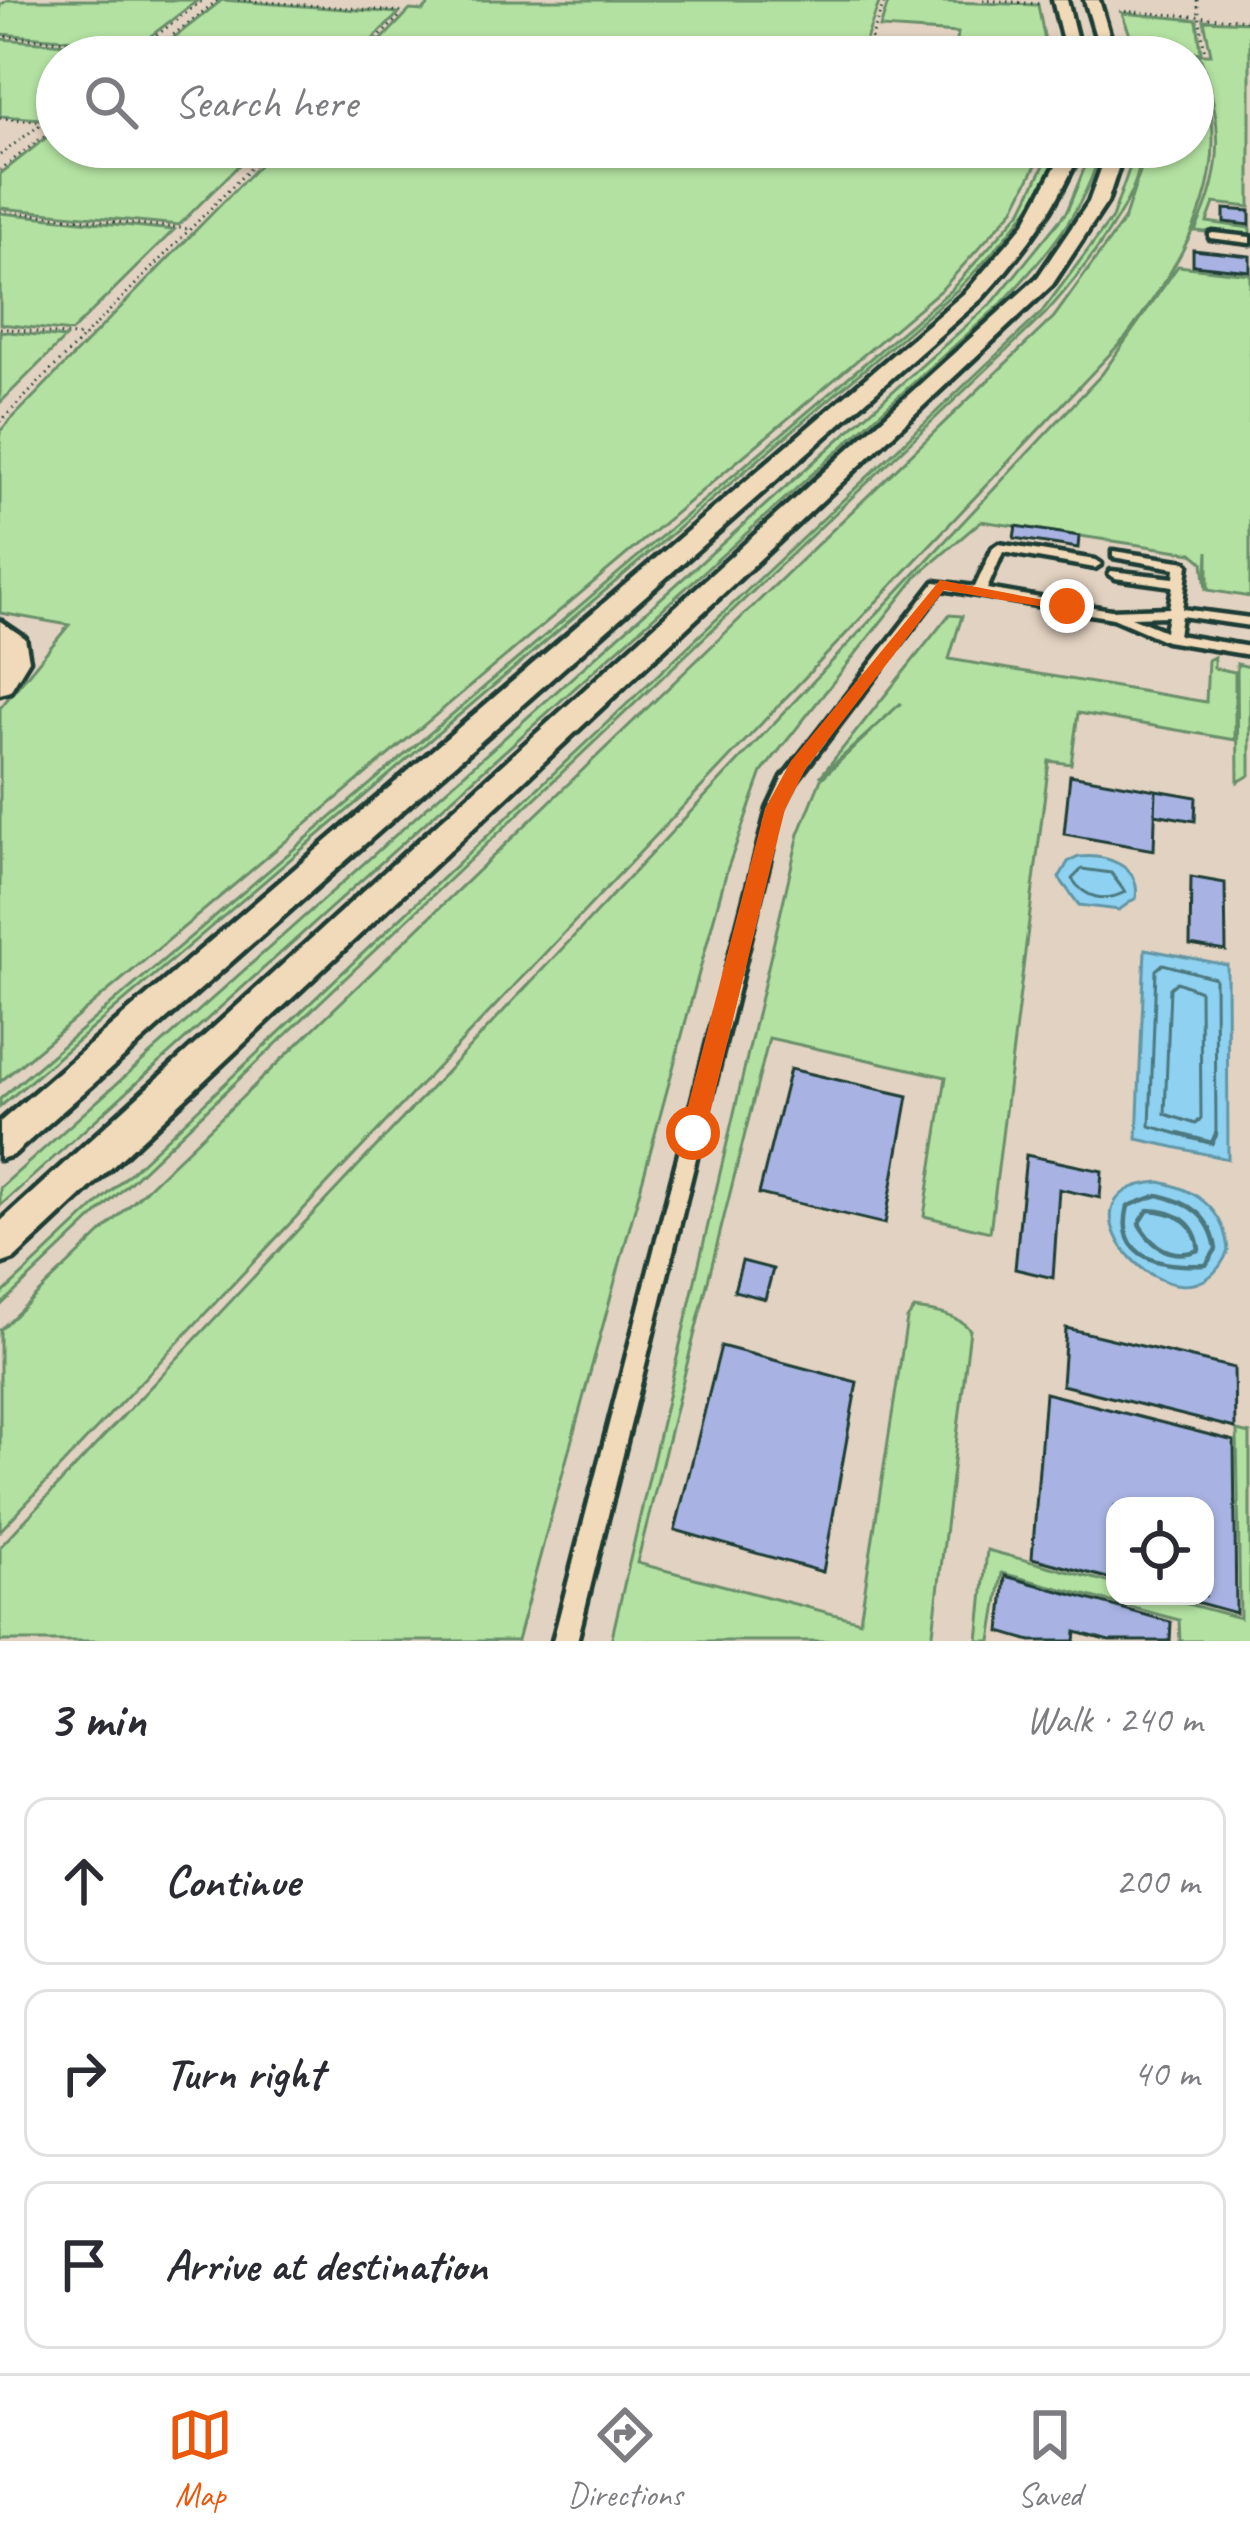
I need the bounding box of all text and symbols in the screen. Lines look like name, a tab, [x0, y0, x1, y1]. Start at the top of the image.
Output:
search box	[36, 36, 1214, 168]
icon: search	[78, 69, 144, 135]
text: Search here	[174, 74, 357, 131]
route end	[1040, 579, 1094, 633]
route start	[666, 1106, 720, 1160]
map controls	[1106, 1497, 1214, 1605]
button: locate	[1106, 1497, 1214, 1605]
text: 3 min	[48, 1687, 146, 1751]
text: Walk · 240 m	[1026, 1695, 1202, 1744]
icon: ahead	[51, 1848, 117, 1914]
text: Continue	[165, 1853, 299, 1910]
text: 200 m	[1115, 1857, 1199, 1906]
icon: right	[51, 2040, 117, 2106]
text: Turn right	[165, 2045, 323, 2102]
text: 40 m	[1133, 2049, 1199, 2098]
icon: arrive	[51, 2232, 117, 2298]
text: Arrive at destination	[165, 2237, 487, 2294]
tab: Map	[167, 2402, 233, 2516]
tab: Directions	[568, 2402, 682, 2516]
tab: Saved	[1017, 2402, 1083, 2516]

